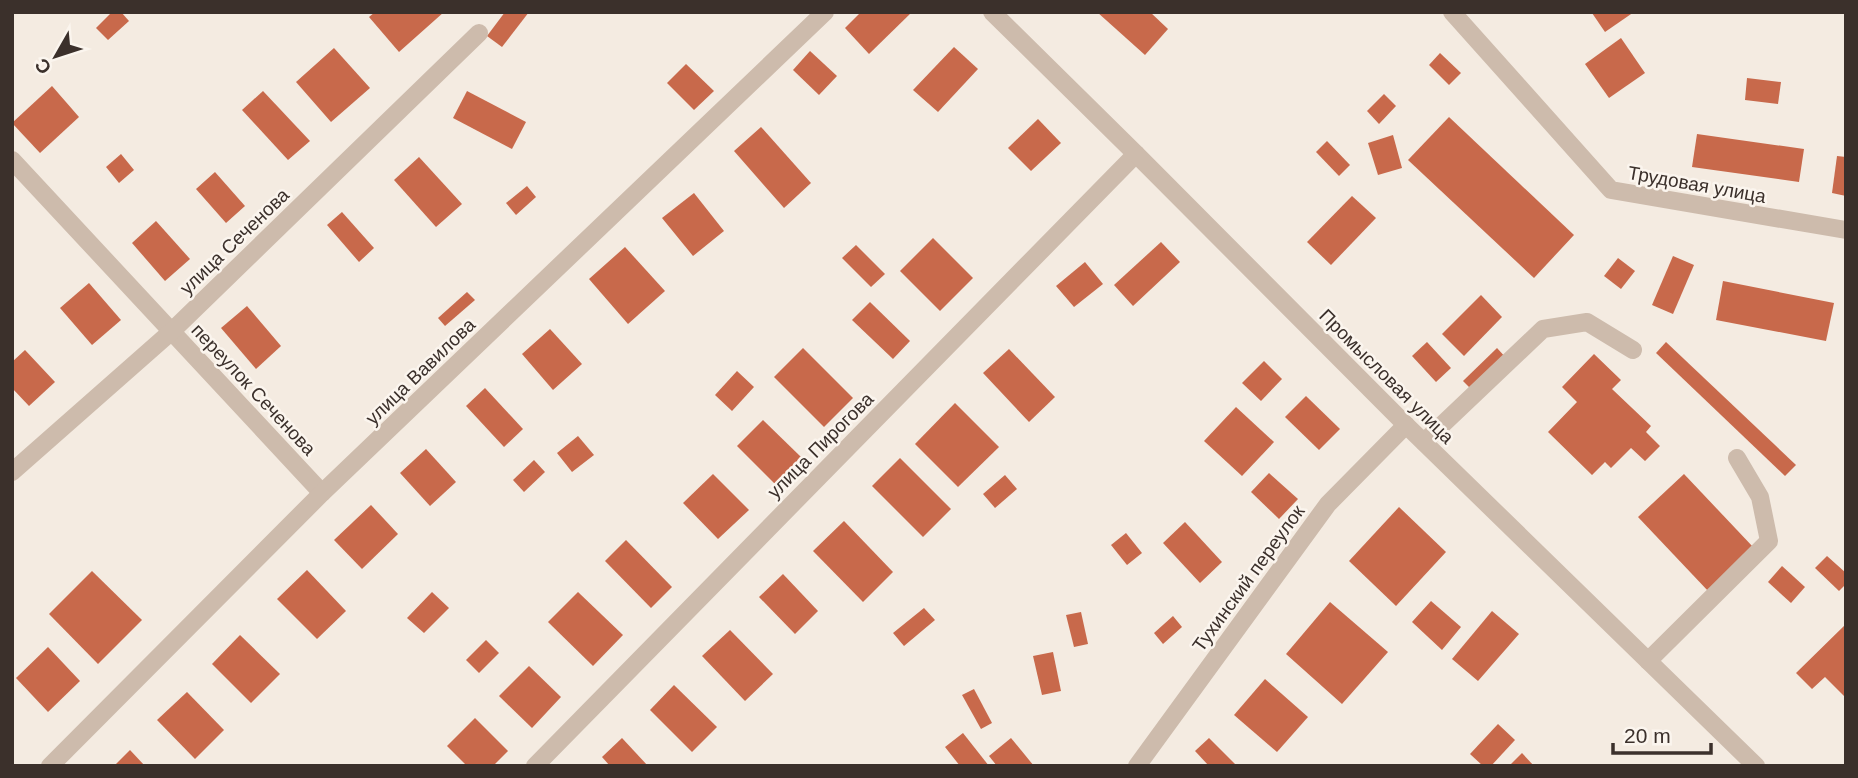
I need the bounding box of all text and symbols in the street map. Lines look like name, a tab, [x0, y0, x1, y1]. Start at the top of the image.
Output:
north arrow	[21, 21, 91, 91]
text: С	[31, 54, 56, 78]
street label: Трудовая улица	[1626, 162, 1768, 207]
street label: улица Сеченова	[176, 184, 293, 299]
street label: Промысловая улица	[1315, 305, 1458, 448]
street label: улица Вавилова	[361, 314, 480, 429]
street label: переулок Сеченова	[187, 319, 320, 460]
street label: улица Пирогова	[763, 388, 878, 502]
street label: Тухинский переулок	[1188, 500, 1309, 656]
scale bar	[1613, 712, 1711, 756]
text: 20 m	[1624, 724, 1671, 747]

